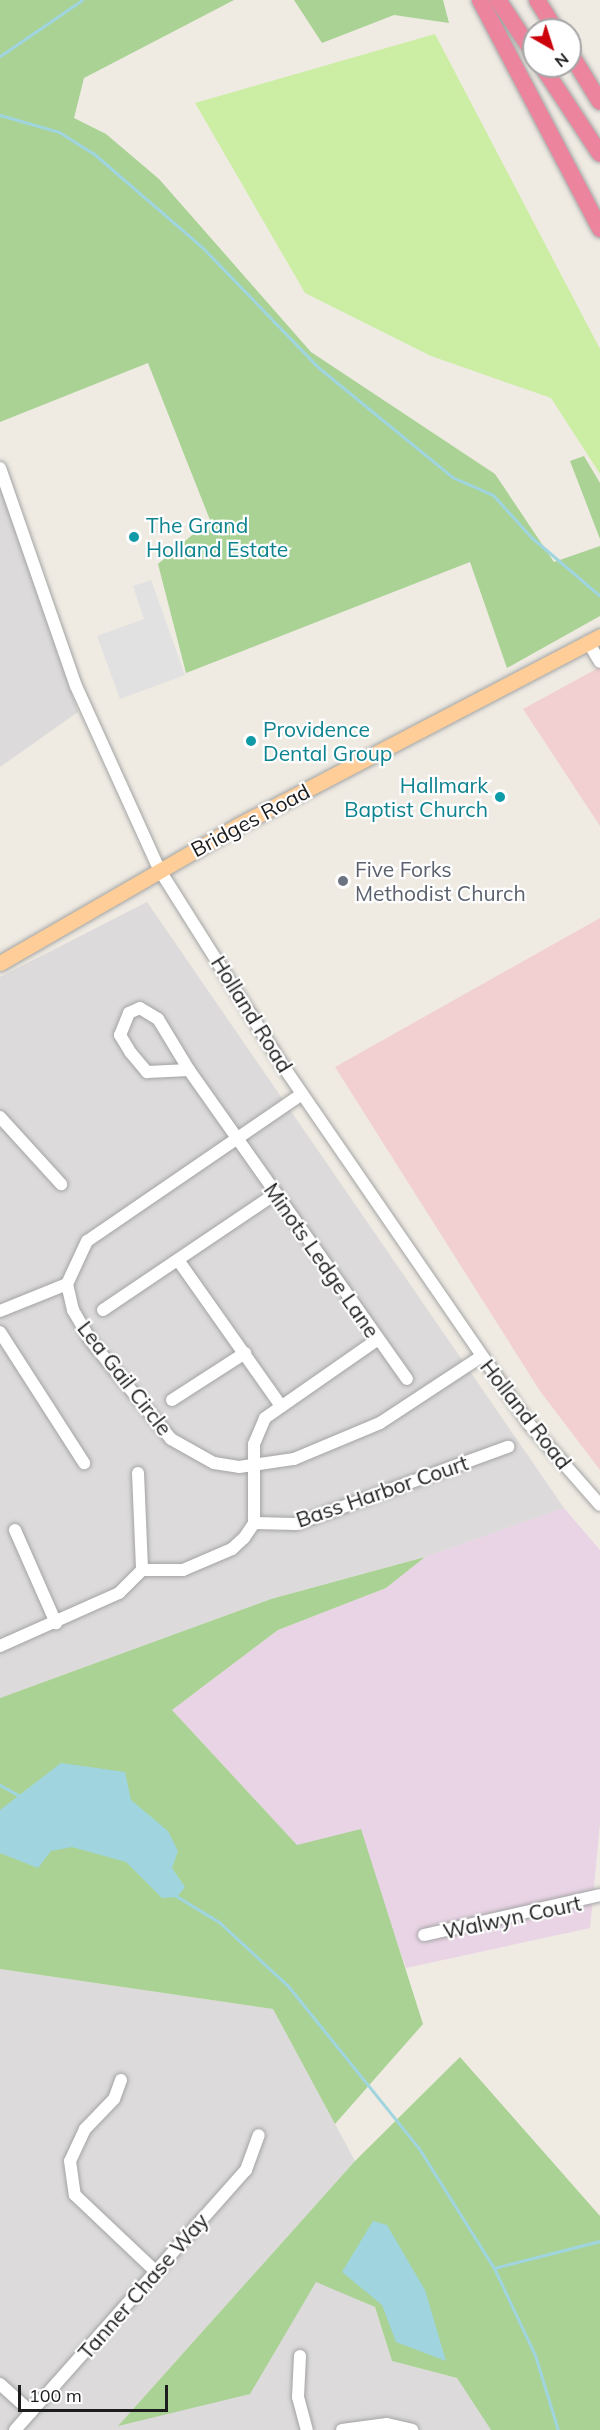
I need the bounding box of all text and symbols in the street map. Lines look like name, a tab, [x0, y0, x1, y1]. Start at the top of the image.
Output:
north arrow	[522, 18, 582, 78]
text: N	[551, 49, 573, 72]
place label: The Grand Holland Estate	[146, 512, 288, 562]
marker: The Grand Holland Estate	[127, 530, 141, 544]
place label: Providence Dental Group	[263, 716, 392, 766]
marker: Providence Dental Group	[244, 734, 258, 748]
place label: Hallmark Baptist Church	[344, 772, 488, 822]
street label: Bridges Road	[186, 778, 314, 862]
marker: Hallmark Baptist Church	[493, 790, 507, 804]
place label: Five Forks Methodist Church	[355, 856, 526, 906]
marker: Five Forks Methodist Church	[336, 874, 350, 888]
street label: Holland Road	[206, 951, 298, 1077]
street label: Minots Ledge Lane	[259, 1178, 385, 1342]
street label: Lea Gail Circle	[73, 1316, 177, 1440]
street label: Holland Road	[475, 1354, 577, 1474]
street label: Bass Harbor Court	[293, 1450, 471, 1532]
street label: Walwyn Court	[441, 1890, 583, 1944]
street label: Tanner Chase Way	[73, 2208, 213, 2364]
scale bar	[21, 2373, 171, 2411]
text: 100 m	[29, 2384, 82, 2407]

